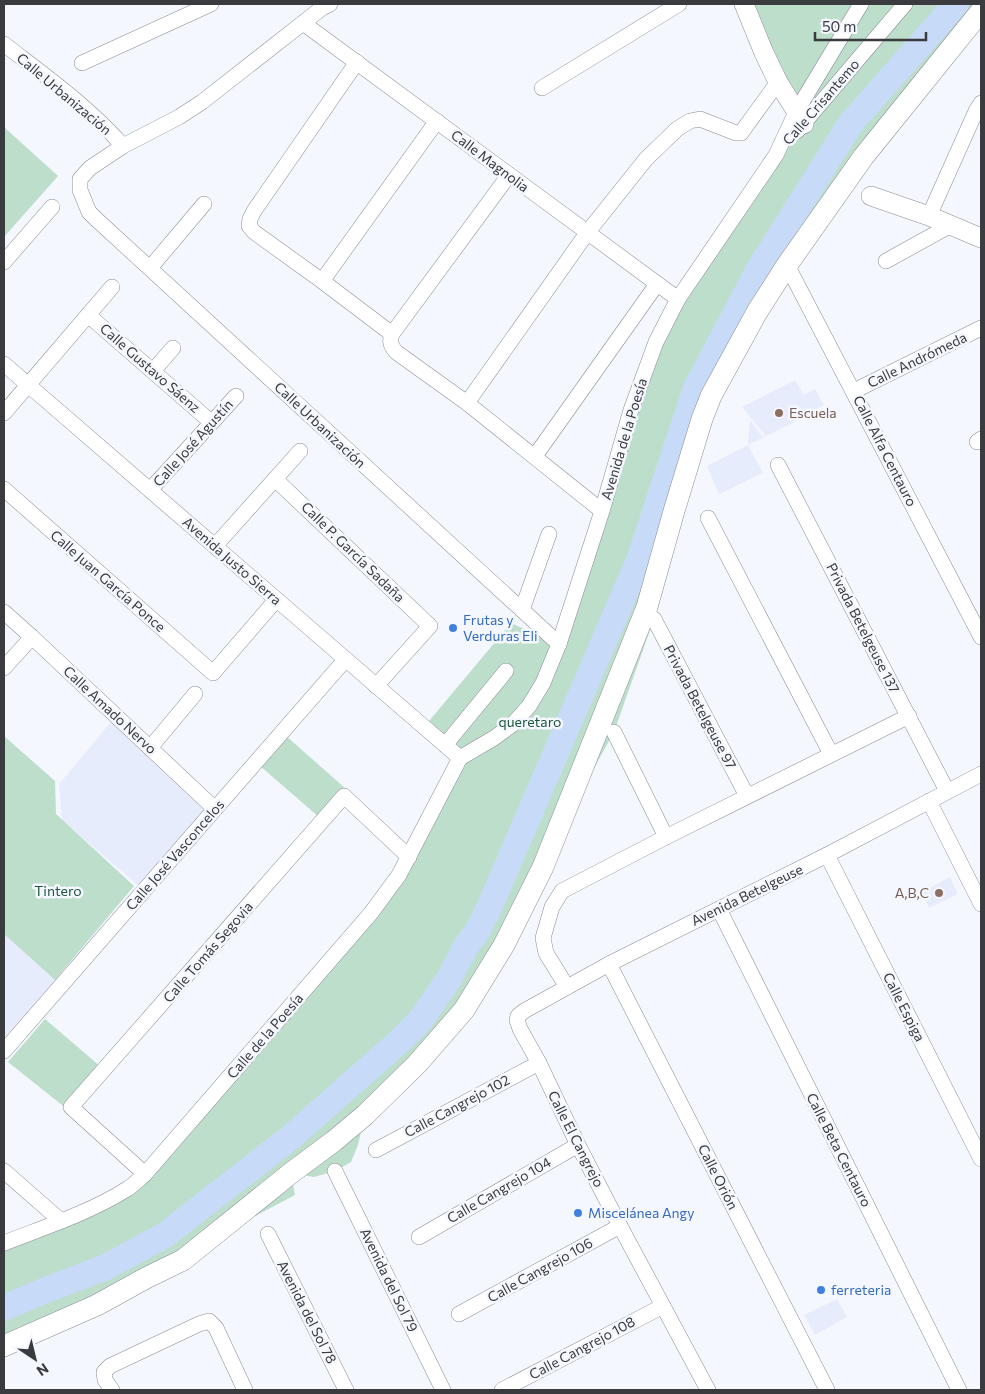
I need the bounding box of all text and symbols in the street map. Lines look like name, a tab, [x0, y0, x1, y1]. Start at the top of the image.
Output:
scale bar	[815, 10, 926, 42]
text: 50 m	[822, 17, 856, 35]
street label: Calle Urbanización	[14, 49, 115, 138]
street label: Calle Crisantemo	[779, 55, 863, 148]
street label: Calle Magnolia	[448, 126, 533, 195]
street label: Calle Gustavo Sáenz	[97, 319, 204, 416]
street label: Calle Andrómeda	[864, 328, 969, 391]
street label: Avenida de la Poesía	[597, 376, 650, 502]
street label: Calle Urbanización	[271, 378, 369, 471]
street label: Calle Alfa Centauro	[850, 392, 921, 509]
street label: Calle José Agustín	[149, 396, 236, 490]
place label: Escuela	[789, 404, 837, 421]
marker: Escuela	[773, 407, 785, 419]
street label: Calle P. García Sadaña	[298, 498, 409, 605]
street label: Avenida Justo Sierra	[179, 513, 285, 608]
street label: Calle Juan García Ponce	[47, 526, 169, 635]
street label: Privada Betelgeuse 137	[823, 560, 904, 696]
place label: Frutas y Verduras Eli	[463, 611, 538, 644]
marker: Frutas y Verduras Eli	[447, 622, 459, 634]
street label: Privada Betelgeuse 97	[660, 642, 740, 772]
street label: Calle Amado Nervo	[60, 662, 160, 757]
park label: queretaro	[499, 713, 561, 730]
street label: Calle José Vasconcelos	[122, 796, 227, 914]
street label: Avenida Betelgeuse	[688, 860, 806, 929]
park label: Tintero	[34, 882, 82, 899]
place label: A,B,C	[895, 884, 929, 901]
marker: A,B,C	[933, 887, 945, 899]
street label: Calle Tomás Segovia	[159, 898, 256, 1006]
street label: Calle Espiga	[880, 969, 929, 1044]
street label: Calle de la Poesía	[223, 990, 306, 1082]
street label: Calle Cangrejo 102	[401, 1071, 513, 1140]
street label: Calle El Cangrejo	[545, 1088, 608, 1190]
street label: Calle Beta Centauro	[803, 1090, 876, 1210]
street label: Calle Orión	[695, 1141, 742, 1212]
street label: Calle Cangrejo 104	[444, 1153, 554, 1226]
place label: Miscelánea Angy	[588, 1204, 694, 1221]
marker: Miscelánea Angy	[572, 1207, 584, 1219]
street label: Avenida del Sol 79	[357, 1225, 422, 1335]
street label: Calle Cangrejo 106	[484, 1234, 595, 1306]
street label: Avenida del Sol 78	[274, 1257, 341, 1366]
place label: ferreteria	[831, 1281, 891, 1298]
marker: ferreteria	[815, 1284, 827, 1296]
street label: Calle Cangrejo 108	[526, 1312, 638, 1383]
north arrow	[10, 1334, 60, 1384]
text: N	[34, 1360, 52, 1380]

